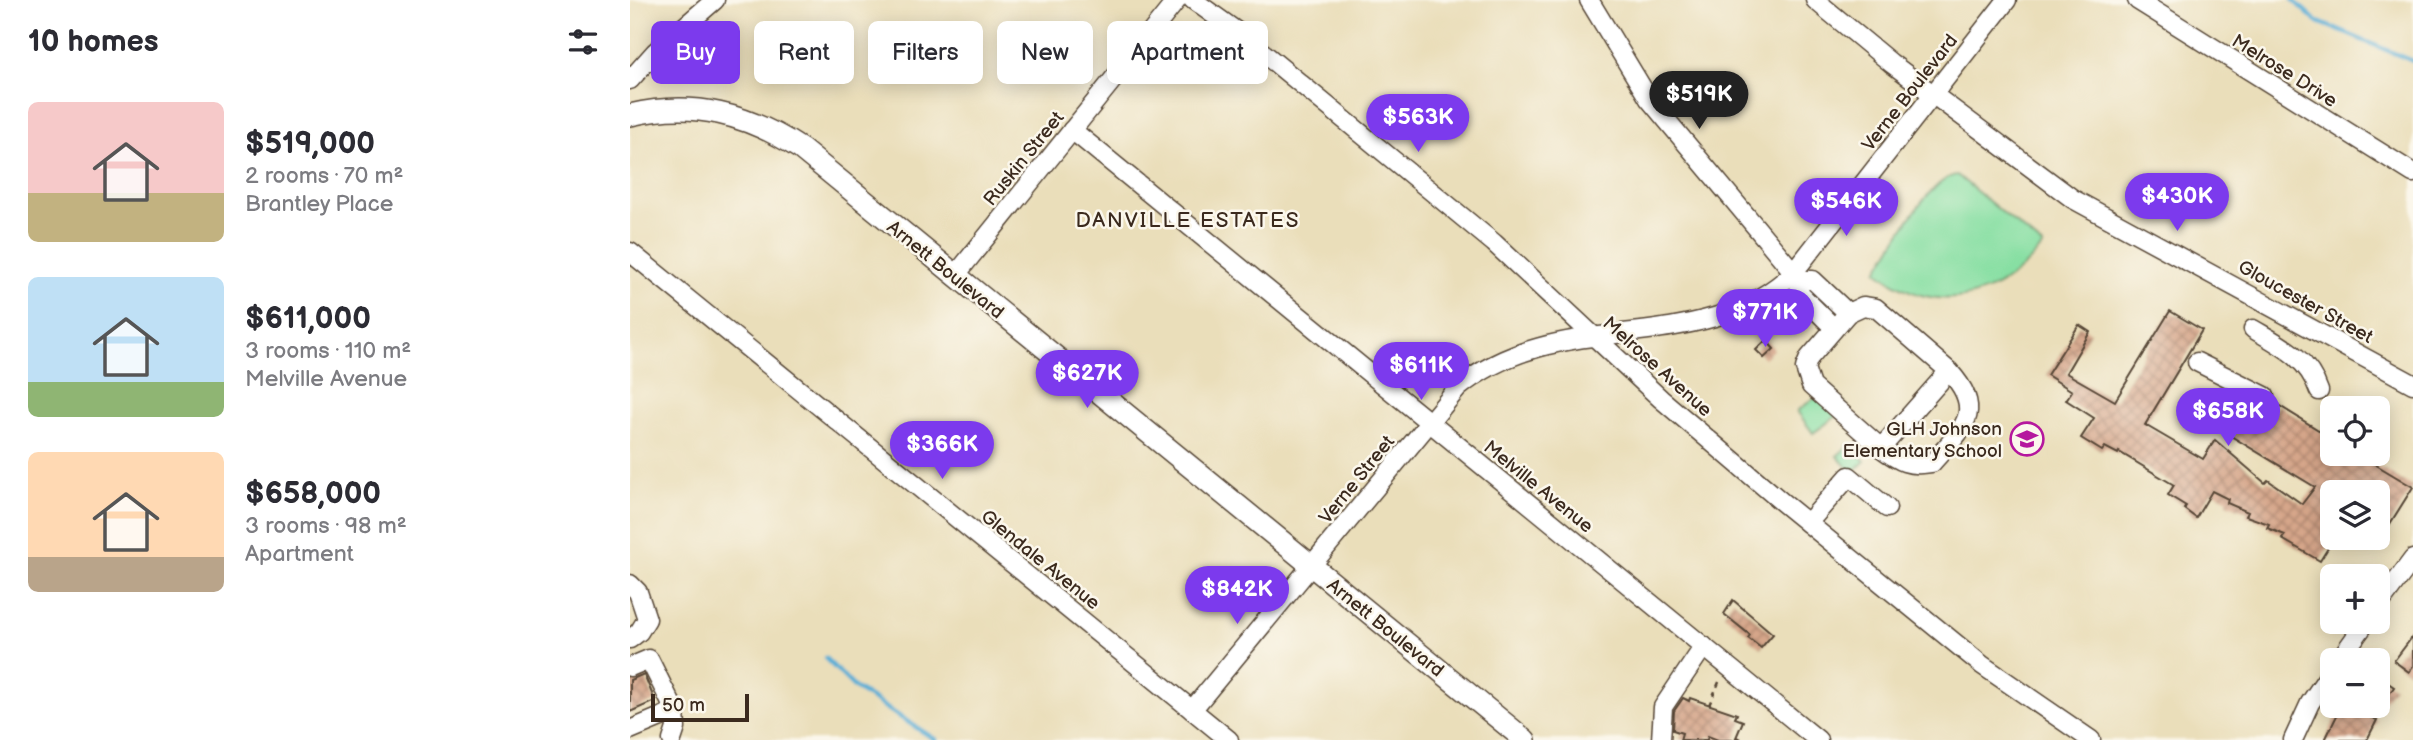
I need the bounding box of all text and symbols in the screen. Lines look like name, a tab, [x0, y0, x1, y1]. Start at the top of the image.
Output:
chip: Buy	[651, 21, 740, 84]
chip: Rent	[754, 21, 854, 84]
chip: Filters	[868, 21, 983, 84]
chip: New	[997, 21, 1093, 84]
chip: Apartment	[1107, 21, 1268, 84]
icon: filters	[564, 23, 602, 61]
text: 10 homes	[28, 24, 159, 60]
street label: Verne Boulevard	[1857, 30, 1963, 156]
street label: Melrose Drive	[2227, 30, 2341, 113]
pin: $519K	[1650, 72, 1748, 131]
text: $519K	[1665, 80, 1733, 108]
pin: $563K	[1369, 94, 1467, 154]
text: $563K	[1382, 103, 1454, 131]
street label: Ruskin Street	[979, 107, 1069, 211]
text: $519,000	[245, 126, 375, 162]
icon: home	[84, 130, 168, 214]
text: 2 rooms · 70 m²	[245, 162, 404, 190]
pin: $430K	[2128, 174, 2226, 233]
pin: $546K	[1797, 178, 1895, 238]
text: $430K	[2141, 182, 2213, 210]
text: $546K	[1810, 187, 1882, 215]
text: Brantley Place	[245, 190, 393, 218]
district label: DANVILLE ESTATES	[1076, 208, 1300, 233]
street label: Arnett Boulevard	[882, 216, 1008, 324]
street label: Gloucester Street	[2234, 256, 2377, 349]
pin: $771K	[1716, 290, 1814, 349]
text: $771K	[1732, 298, 1798, 326]
text: $611,000	[245, 301, 371, 337]
icon: home	[84, 305, 168, 389]
street label: Melrose Avenue	[1598, 312, 1716, 422]
text: 3 rooms · 110 m²	[245, 337, 411, 365]
pin: $611K	[1372, 342, 1470, 402]
pin: $627K	[1038, 350, 1136, 410]
text: $611K	[1389, 351, 1453, 379]
text: $627K	[1052, 359, 1122, 387]
text: Melville Avenue	[245, 365, 407, 393]
pin: $658K	[2179, 388, 2277, 448]
map controls	[2320, 396, 2390, 718]
button: locate	[2320, 396, 2390, 466]
text: $658K	[2192, 397, 2264, 425]
place label: GLH Johnson Elementary School	[1843, 418, 2002, 463]
school or university icon: GLH Johnson Elementary School	[2008, 420, 2046, 458]
pin: $366K	[893, 421, 991, 481]
text: $366K	[906, 430, 978, 458]
street label: Verne Street	[1314, 431, 1400, 529]
street label: Melville Avenue	[1479, 436, 1597, 538]
text: $658,000	[245, 476, 381, 512]
icon: home	[84, 480, 168, 564]
button: layers	[2320, 480, 2390, 550]
street label: Glendale Avenue	[976, 505, 1104, 615]
text: 3 rooms · 98 m²	[245, 512, 407, 540]
text: Apartment	[245, 540, 354, 568]
button: +	[2320, 564, 2390, 634]
pin: $842K	[1188, 566, 1286, 626]
street label: Arnett Boulevard	[1322, 574, 1448, 682]
text: $842K	[1201, 575, 1273, 603]
button: −	[2320, 648, 2390, 718]
scale bar	[651, 691, 749, 723]
text: 50 m	[662, 694, 705, 717]

